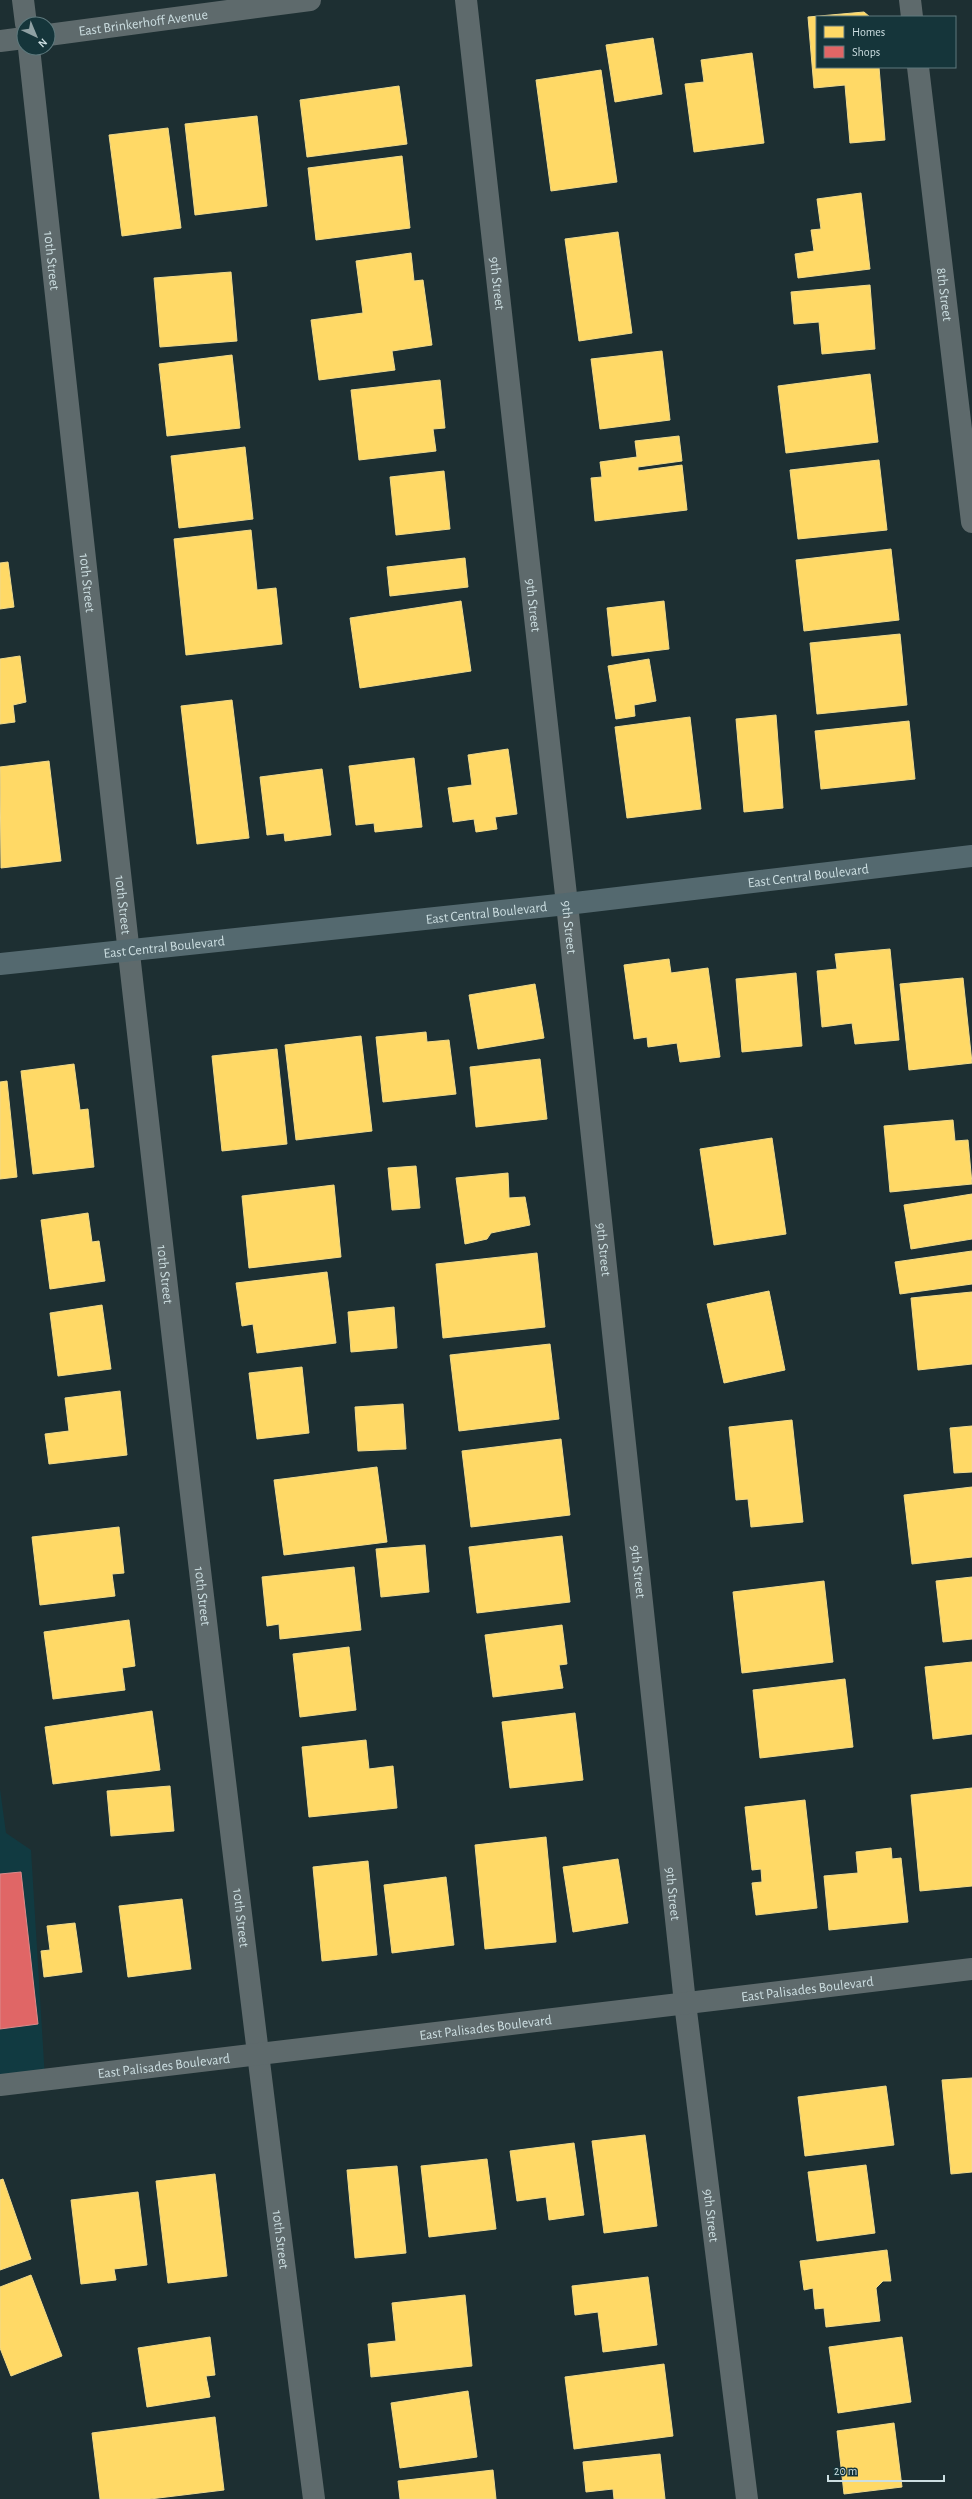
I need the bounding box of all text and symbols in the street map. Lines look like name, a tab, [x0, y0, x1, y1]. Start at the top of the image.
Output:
street label: East Brinkerhoff Avenue	[78, 8, 209, 39]
north arrow	[16, 16, 56, 56]
legend	[816, 16, 956, 68]
text: Homes	[852, 26, 885, 38]
text: N	[36, 36, 49, 49]
text: Shops	[852, 46, 880, 58]
street label: 10th Street	[41, 231, 61, 292]
street label: 9th Street	[487, 256, 507, 311]
street label: 8th Street	[934, 267, 954, 323]
street label: 10th Street	[76, 553, 97, 614]
street label: 9th Street	[523, 578, 543, 633]
street label: East Central Boulevard	[747, 862, 870, 891]
street label: 10th Street	[112, 875, 133, 936]
street label: East Central Boulevard	[425, 900, 548, 927]
street label: 9th Street	[559, 900, 578, 955]
street label: East Central Boulevard	[103, 934, 226, 961]
street label: 9th Street	[593, 1222, 613, 1277]
street label: 10th Street	[154, 1244, 175, 1305]
street label: 9th Street	[628, 1544, 648, 1600]
street label: 10th Street	[192, 1566, 212, 1627]
street label: 9th Street	[662, 1866, 682, 1922]
street label: 10th Street	[230, 1888, 251, 1949]
street label: East Palisades Boulevard	[740, 1975, 874, 2004]
street label: East Palisades Boulevard	[419, 2013, 553, 2043]
street label: East Palisades Boulevard	[97, 2052, 231, 2081]
street label: 9th Street	[700, 2188, 721, 2244]
street label: 10th Street	[269, 2209, 291, 2270]
scale bar	[828, 2457, 944, 2483]
text: 20 m	[834, 2465, 857, 2477]

